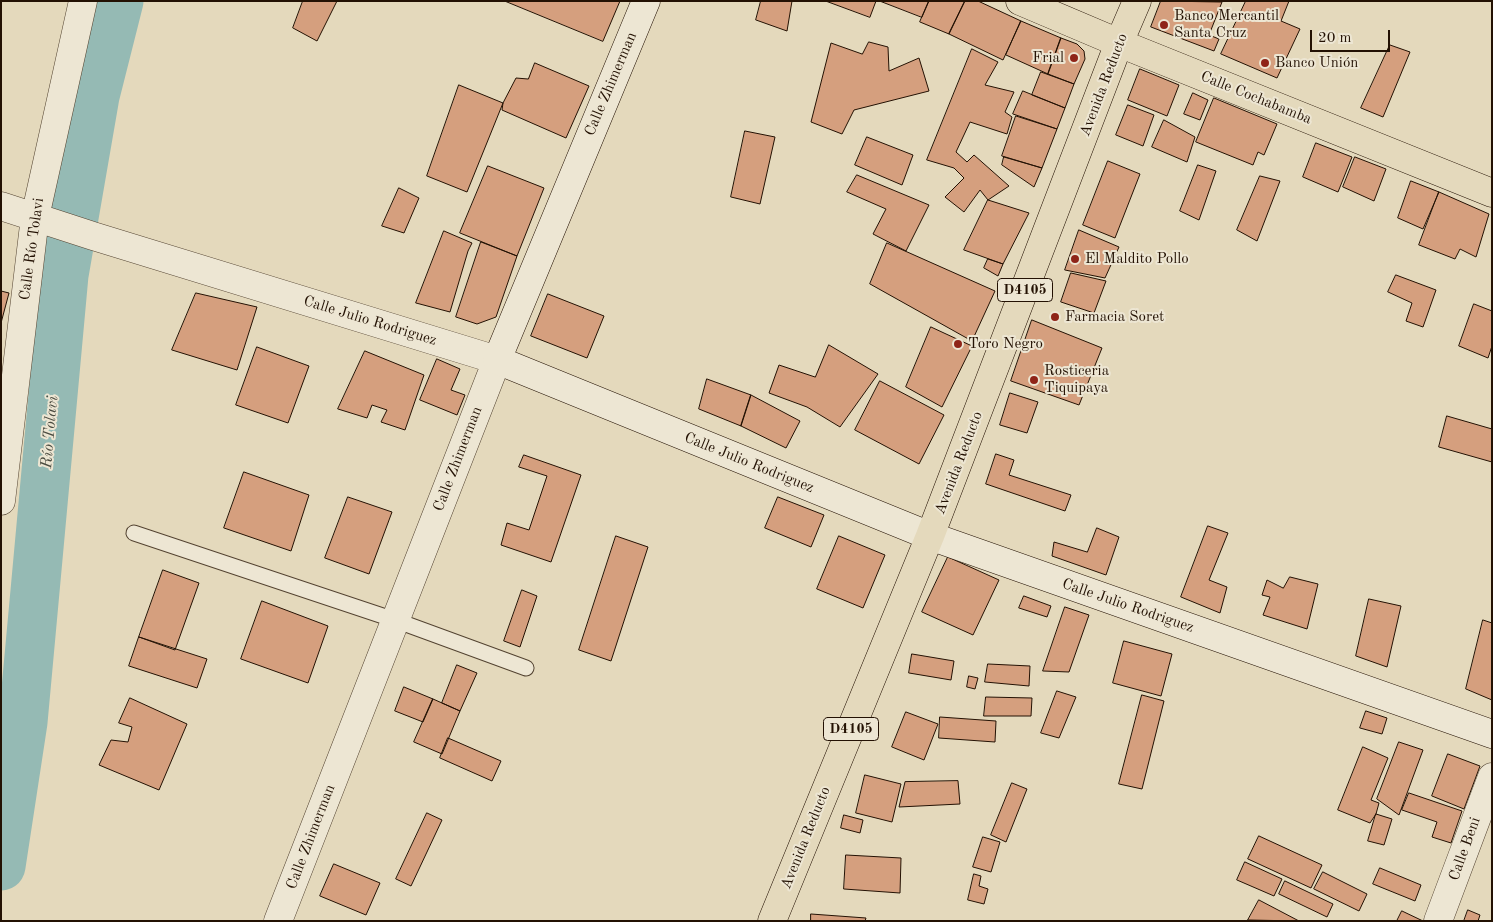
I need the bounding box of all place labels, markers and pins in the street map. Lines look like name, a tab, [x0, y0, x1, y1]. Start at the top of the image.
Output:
place label: Banco Mercantil Santa Cruz	[1174, 7, 1279, 42]
marker: Banco Mercantil Santa Cruz	[1158, 19, 1170, 31]
place label: Frial	[1032, 49, 1064, 67]
marker: Frial	[1068, 52, 1080, 64]
place label: Banco Unión	[1275, 54, 1358, 72]
marker: Banco Unión	[1259, 57, 1271, 69]
place label: El Maldito Pollo	[1085, 250, 1189, 268]
marker: El Maldito Pollo	[1069, 253, 1081, 265]
place label: Farmacia Soret	[1065, 308, 1164, 326]
marker: Farmacia Soret	[1049, 311, 1061, 323]
place label: Toro Negro	[968, 335, 1043, 353]
marker: Toro Negro	[952, 338, 964, 350]
place label: Rosticeria Tiquipaya	[1044, 362, 1109, 397]
marker: Rosticeria Tiquipaya	[1028, 374, 1040, 386]

